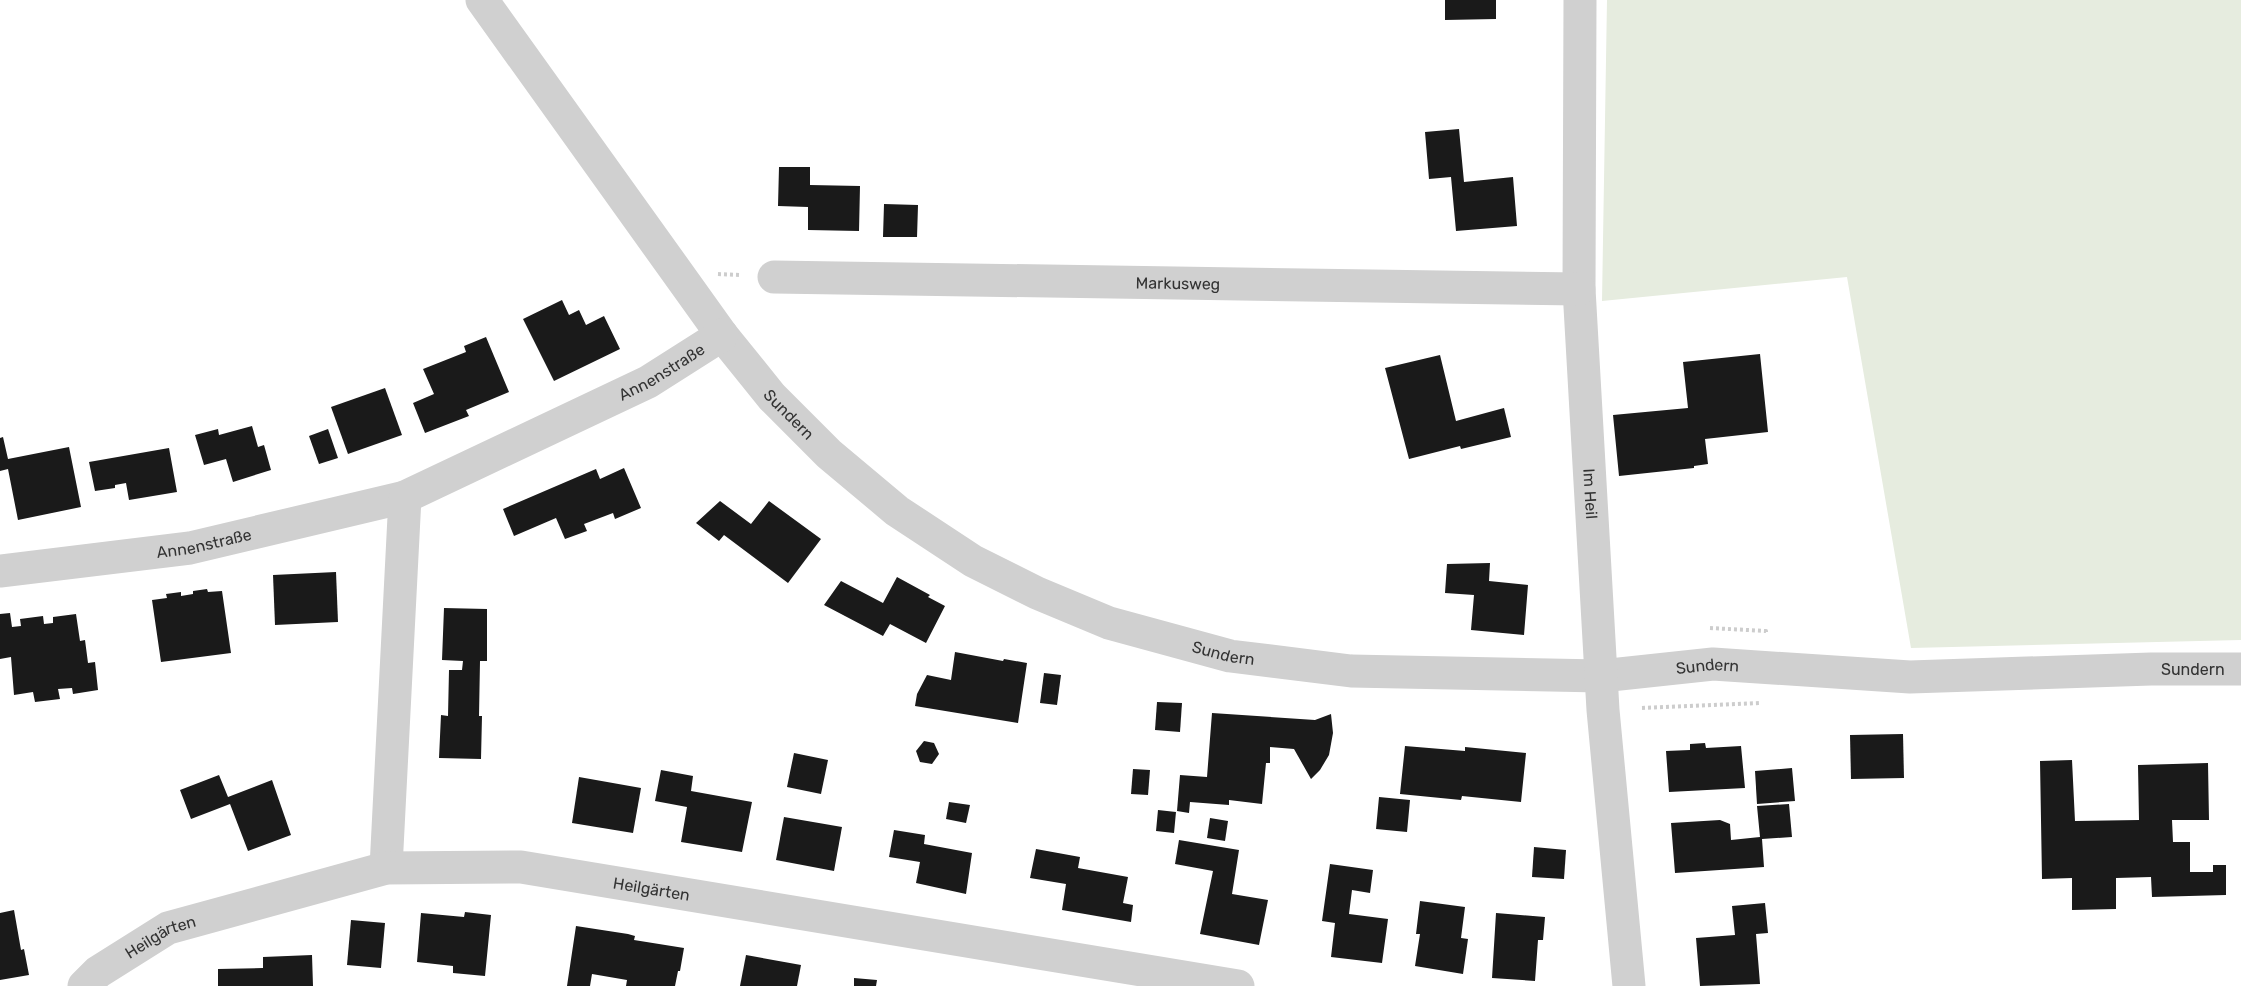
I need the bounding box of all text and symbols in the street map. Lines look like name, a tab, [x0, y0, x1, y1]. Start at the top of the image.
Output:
street label: Markusweg	[1135, 273, 1220, 294]
street label: Annenstraße	[616, 340, 708, 405]
street label: Sundern	[759, 385, 818, 444]
street label: Im Heil	[1579, 468, 1601, 520]
street label: Annenstraße	[156, 525, 253, 562]
street label: Sundern	[1190, 637, 1256, 669]
street label: Sundern	[1675, 655, 1740, 678]
street label: Sundern	[2161, 660, 2225, 679]
street label: Heilgärten	[612, 873, 691, 905]
street label: Heilgärten	[121, 912, 198, 963]

